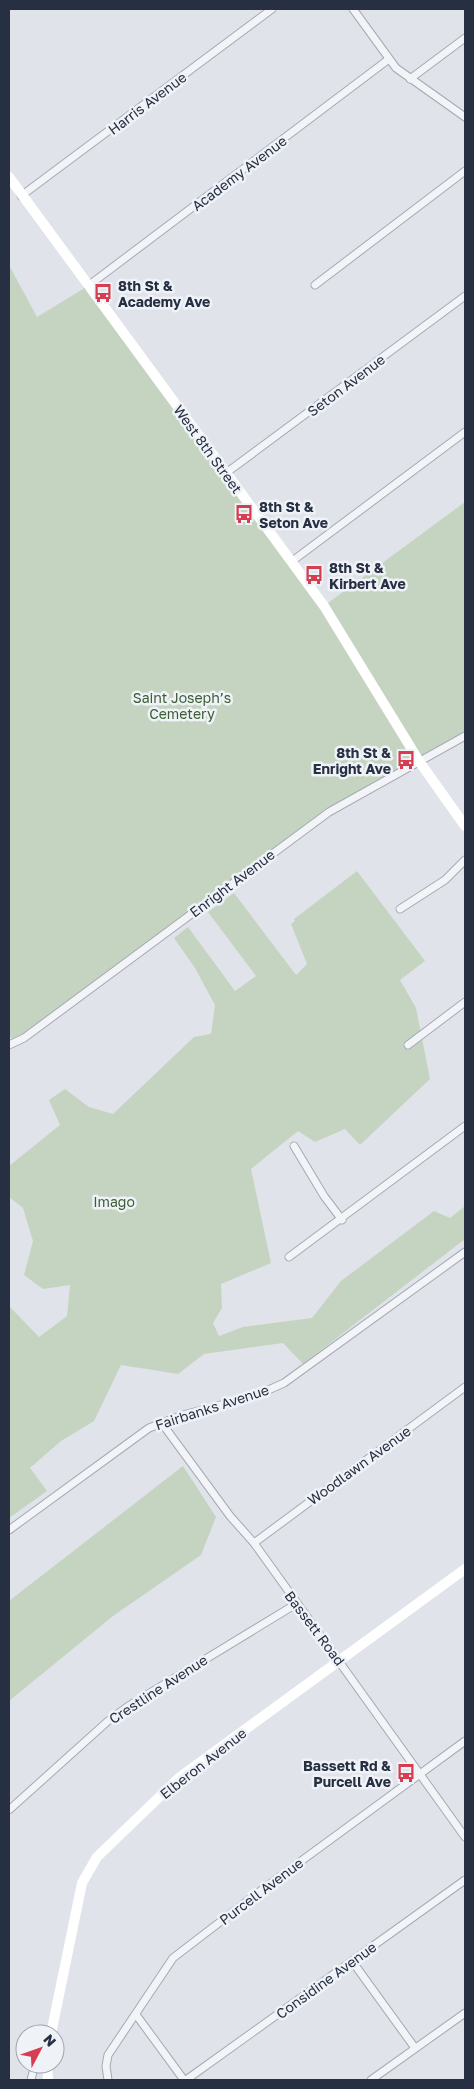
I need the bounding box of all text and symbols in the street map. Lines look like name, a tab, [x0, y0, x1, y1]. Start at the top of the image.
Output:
street label: Harris Avenue	[105, 68, 189, 138]
street label: Academy Avenue	[188, 132, 290, 214]
place label: 8th St & Academy Ave	[118, 277, 210, 310]
bus stop icon: 8th St & Academy Ave	[92, 282, 114, 304]
street label: Seton Avenue	[304, 350, 388, 420]
street label: West 8th Street	[170, 401, 246, 497]
place label: 8th St & Seton Ave	[259, 498, 328, 531]
bus stop icon: 8th St & Seton Ave	[233, 503, 255, 525]
place label: 8th St & Kirbert Ave	[329, 559, 406, 592]
bus stop icon: 8th St & Kirbert Ave	[303, 564, 325, 586]
park label: Saint Joseph’s Cemetery	[133, 689, 231, 722]
place label: 8th St & Enright Ave	[313, 744, 391, 777]
bus stop icon: 8th St & Enright Ave	[395, 749, 417, 771]
street label: Enright Avenue	[186, 846, 278, 920]
park label: Imago	[93, 1193, 135, 1210]
street label: Fairbanks Avenue	[153, 1381, 271, 1433]
street label: Woodlawn Avenue	[304, 1422, 414, 1508]
street label: Bassett Road	[281, 1587, 349, 1669]
street label: Crestline Avenue	[106, 1651, 210, 1727]
street label: Elberon Avenue	[156, 1724, 250, 1802]
place label: Bassett Rd & Purcell Ave	[303, 1757, 391, 1790]
bus stop icon: Bassett Rd & Purcell Ave	[395, 1762, 417, 1784]
street label: Purcell Avenue	[216, 1854, 306, 1928]
street label: Considine Avenue	[273, 1938, 379, 2022]
north arrow	[15, 2024, 65, 2074]
text: N	[40, 2031, 60, 2050]

